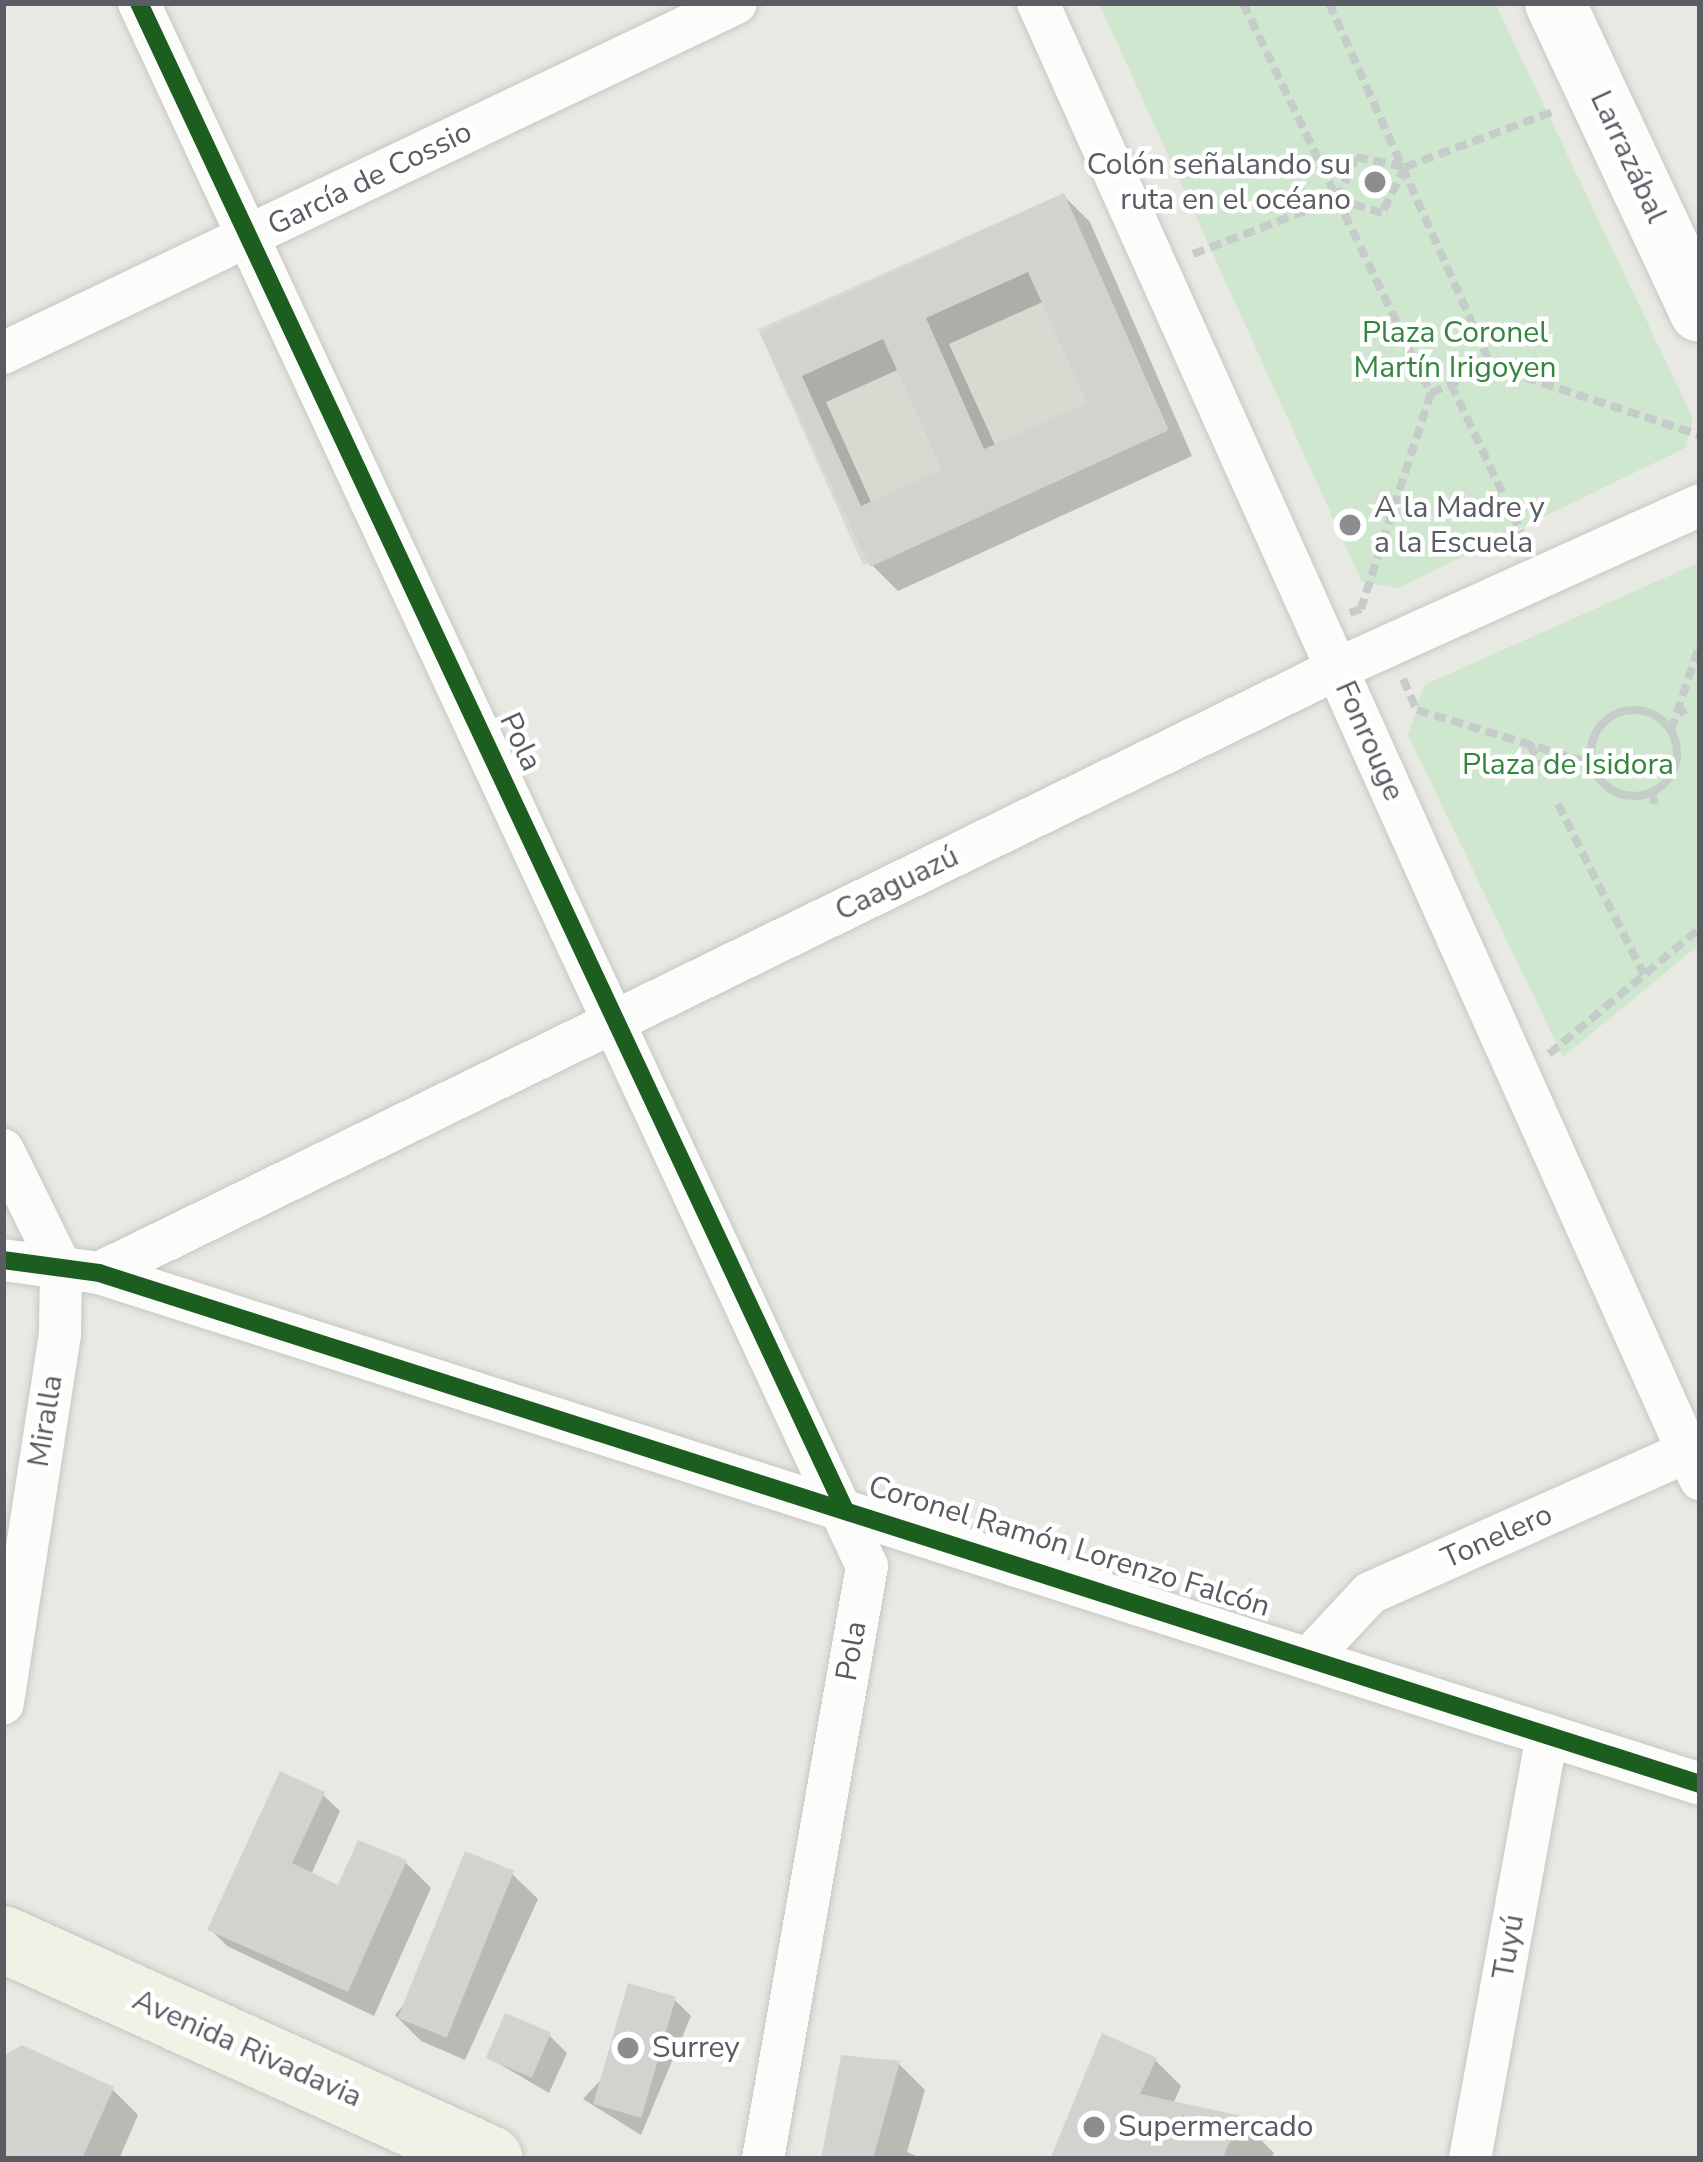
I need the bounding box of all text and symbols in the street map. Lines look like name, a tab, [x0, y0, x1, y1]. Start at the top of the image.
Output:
street label: Larrazábal	[1582, 85, 1674, 229]
street label: García de Cossio	[262, 114, 478, 244]
place label: Colón señalando su ruta en el océano	[1087, 147, 1351, 218]
marker: Colón señalando su ruta en el océano	[1362, 169, 1388, 195]
park label: Plaza Coronel Martín Irigoyen	[1354, 315, 1556, 386]
place label: A la Madre y a la Escuela	[1374, 490, 1545, 560]
marker: A la Madre y a la Escuela	[1337, 512, 1363, 538]
street label: Fonrouge	[1327, 676, 1411, 806]
street label: Pola	[491, 707, 549, 777]
park label: Plaza de Isidora	[1462, 747, 1674, 783]
street label: Caaguazú	[830, 839, 964, 929]
street label: Miralla	[21, 1372, 71, 1470]
street label: Coronel Ramón Lorenzo Falcón	[864, 1469, 1274, 1625]
street label: Tonelero	[1436, 1497, 1558, 1577]
street label: Pola	[829, 1618, 875, 1684]
street label: Tuyú	[1486, 1912, 1532, 1982]
street label: Avenida Rivadavia	[127, 1982, 367, 2116]
place label: Surrey	[652, 2030, 740, 2066]
marker: Surrey	[615, 2035, 641, 2061]
place label: Supermercado	[1118, 2109, 1313, 2145]
marker: Supermercado	[1081, 2114, 1107, 2140]

